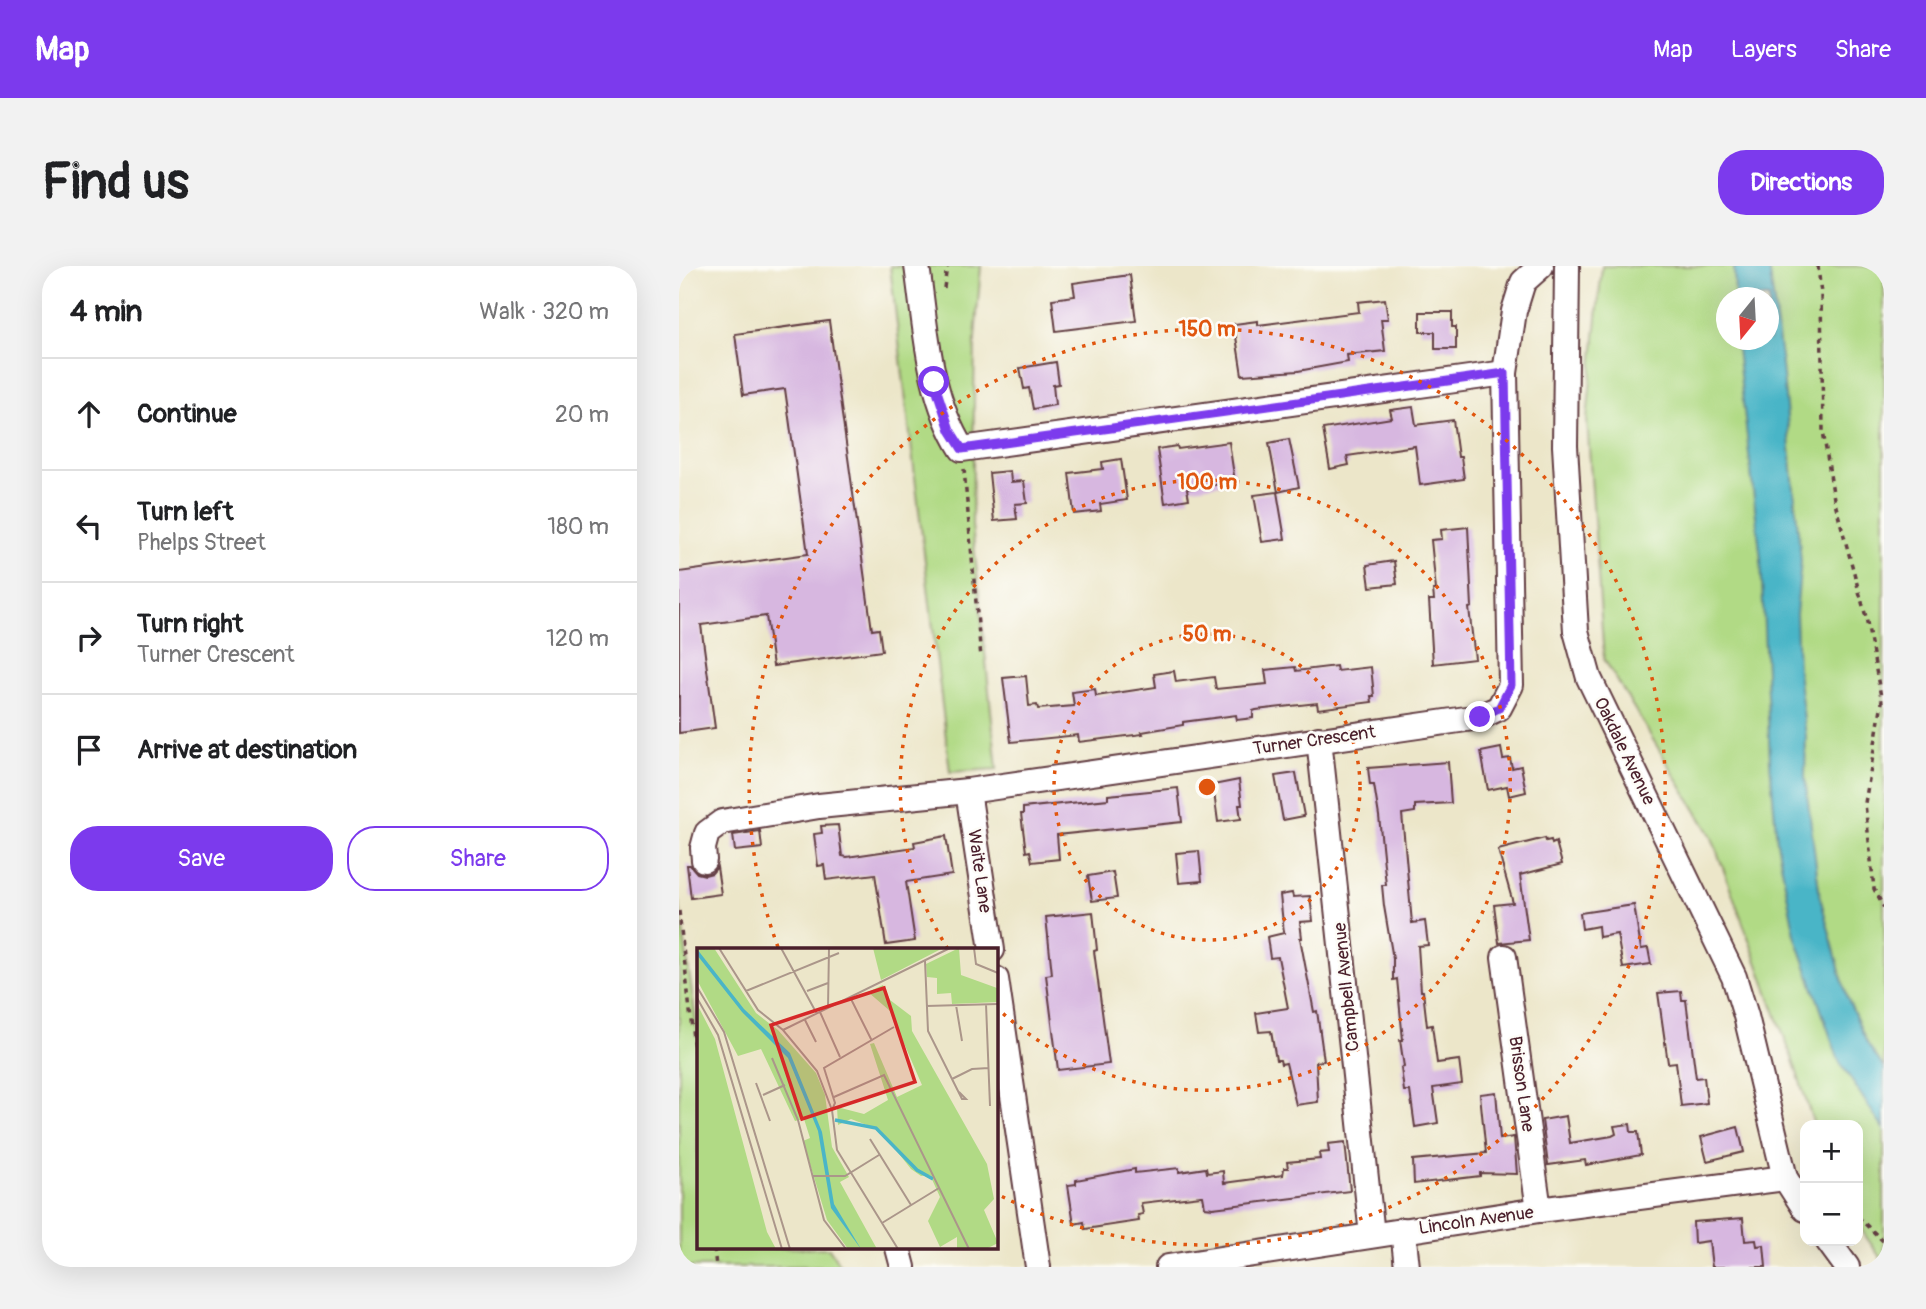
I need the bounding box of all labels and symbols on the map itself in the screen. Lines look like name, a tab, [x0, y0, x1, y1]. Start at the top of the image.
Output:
north arrow	[1716, 287, 1779, 350]
text: 150 m	[1178, 316, 1236, 343]
route start	[918, 366, 949, 397]
text: 100 m	[1177, 469, 1237, 496]
text: 50 m	[1183, 621, 1232, 648]
street label: Oakdale Avenue	[1589, 694, 1661, 809]
route end	[1464, 701, 1495, 732]
street label: Turner Crescent	[1251, 720, 1377, 760]
centre of rings	[1195, 775, 1219, 799]
street label: Waite Lane	[962, 828, 997, 914]
street label: Campbell Avenue	[1328, 921, 1365, 1053]
inset map	[697, 948, 997, 1250]
street label: Brisson Lane	[1503, 1035, 1540, 1134]
street label: Lincoln Avenue	[1417, 1201, 1535, 1240]

